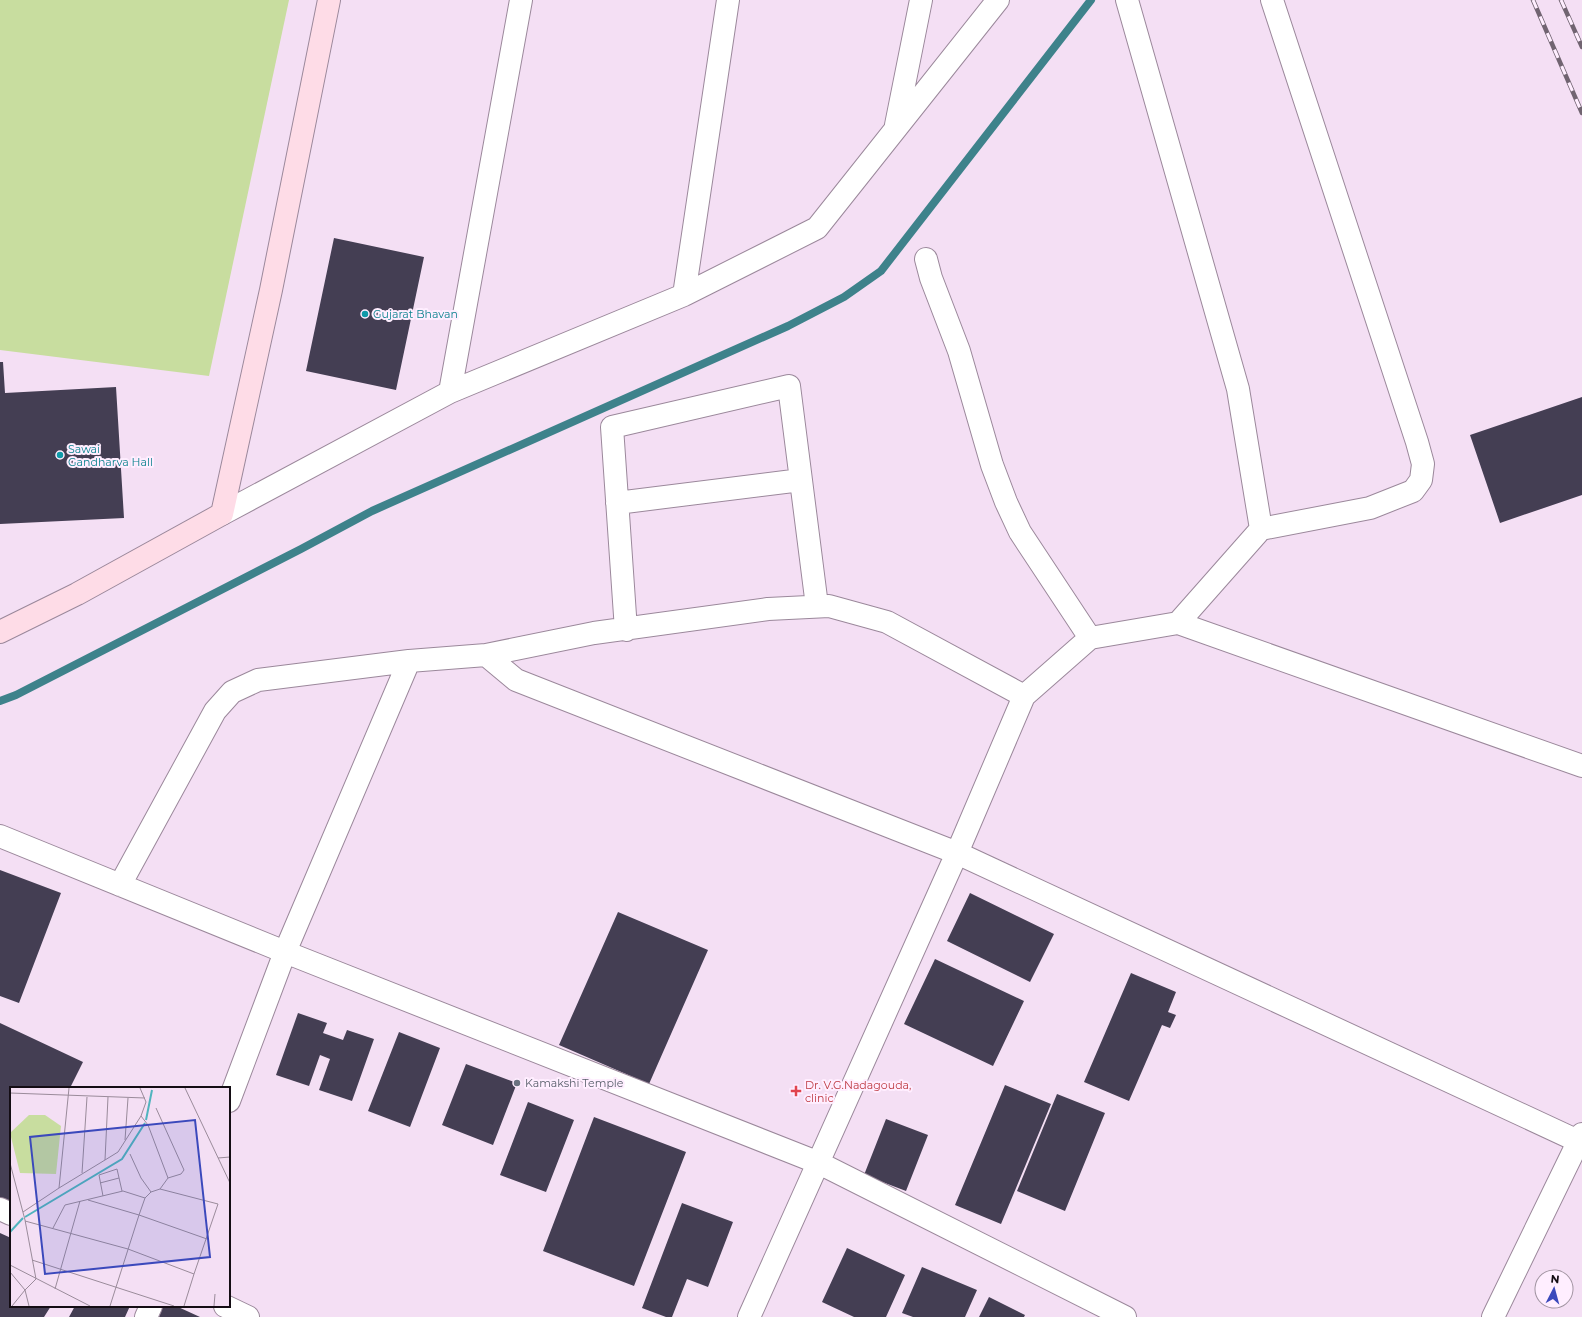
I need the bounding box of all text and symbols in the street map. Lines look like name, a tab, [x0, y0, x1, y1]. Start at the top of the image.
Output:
place label: Gujarat Bhavan	[373, 307, 458, 321]
marker: Gujarat Bhavan	[360, 309, 370, 319]
place label: Sawai Gandharva Hall	[68, 442, 153, 469]
marker: Sawai Gandharva Hall	[55, 450, 65, 460]
place label: Kamakshi Temple	[525, 1076, 624, 1090]
marker: Kamakshi Temple	[512, 1078, 522, 1088]
place label: Dr. V.G.Nadagouda, clinic	[805, 1078, 911, 1105]
marker: Dr. V.G.Nadagouda, clinic	[790, 1085, 802, 1097]
inset map	[10, 1087, 230, 1307]
north arrow	[1534, 1269, 1574, 1309]
text: N	[1550, 1272, 1560, 1286]

